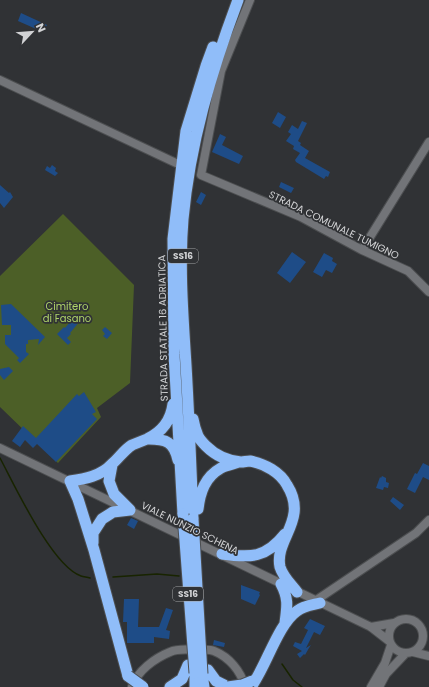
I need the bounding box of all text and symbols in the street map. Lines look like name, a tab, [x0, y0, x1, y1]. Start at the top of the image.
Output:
north arrow	[12, 12, 52, 52]
text: N	[32, 20, 50, 35]
street label: STRADA COMUNALE TUMIGNO	[266, 187, 402, 263]
road number: SS16	[168, 249, 198, 263]
street label: STRADA STATALE 16 ADRIATICA	[154, 254, 172, 401]
park label: Cimitero di Fasano	[43, 299, 91, 326]
street label: VIALE NUNZIO SCHENA	[139, 498, 241, 558]
road number: SS16	[173, 587, 203, 601]

